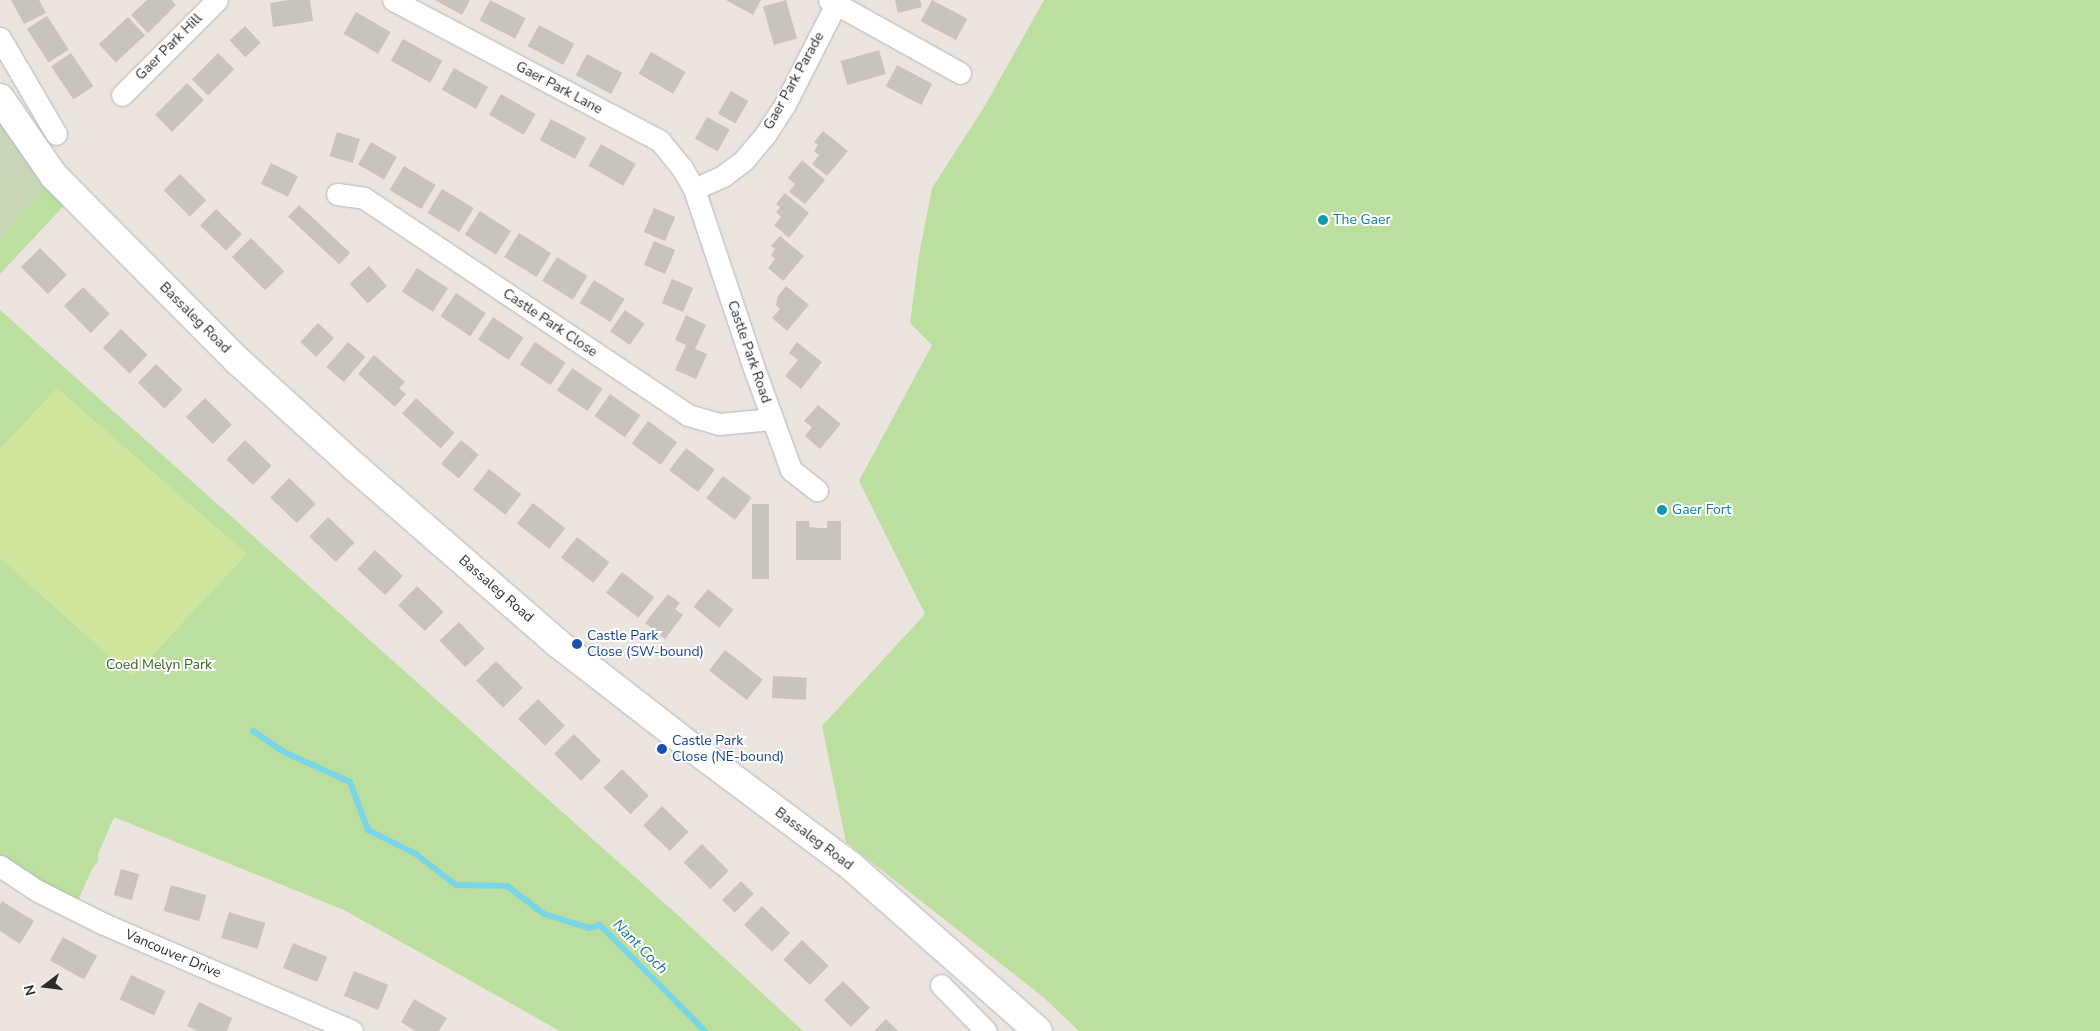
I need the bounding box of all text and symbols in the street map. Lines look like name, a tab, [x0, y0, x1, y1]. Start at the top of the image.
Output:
street label: Gaer Park Hill	[132, 10, 206, 84]
street label: Gaer Park Parade	[760, 29, 828, 133]
street label: Gaer Park Lane	[513, 58, 605, 118]
place label: The Gaer	[1333, 212, 1390, 228]
marker: The Gaer	[1317, 214, 1329, 226]
street label: Bassaleg Road	[156, 279, 234, 357]
street label: Castle Park Close	[500, 285, 600, 361]
street label: Castle Park Road	[724, 298, 774, 406]
place label: Gaer Fort	[1672, 502, 1731, 518]
marker: Gaer Fort	[1656, 504, 1668, 516]
street label: Bassaleg Road	[455, 552, 537, 626]
place label: Castle Park Close (SW-bound)	[587, 628, 704, 660]
marker: Castle Park Close (SW-bound)	[571, 638, 583, 650]
park label: Coed Melyn Park	[106, 657, 212, 673]
place label: Castle Park Close (NE-bound)	[672, 733, 784, 766]
marker: Castle Park Close (NE-bound)	[656, 743, 668, 755]
street label: Bassaleg Road	[772, 804, 856, 874]
water label: Nant Coch	[609, 916, 671, 978]
street label: Vancouver Drive	[123, 926, 223, 982]
north arrow	[20, 961, 70, 1011]
text: N	[19, 982, 41, 998]

